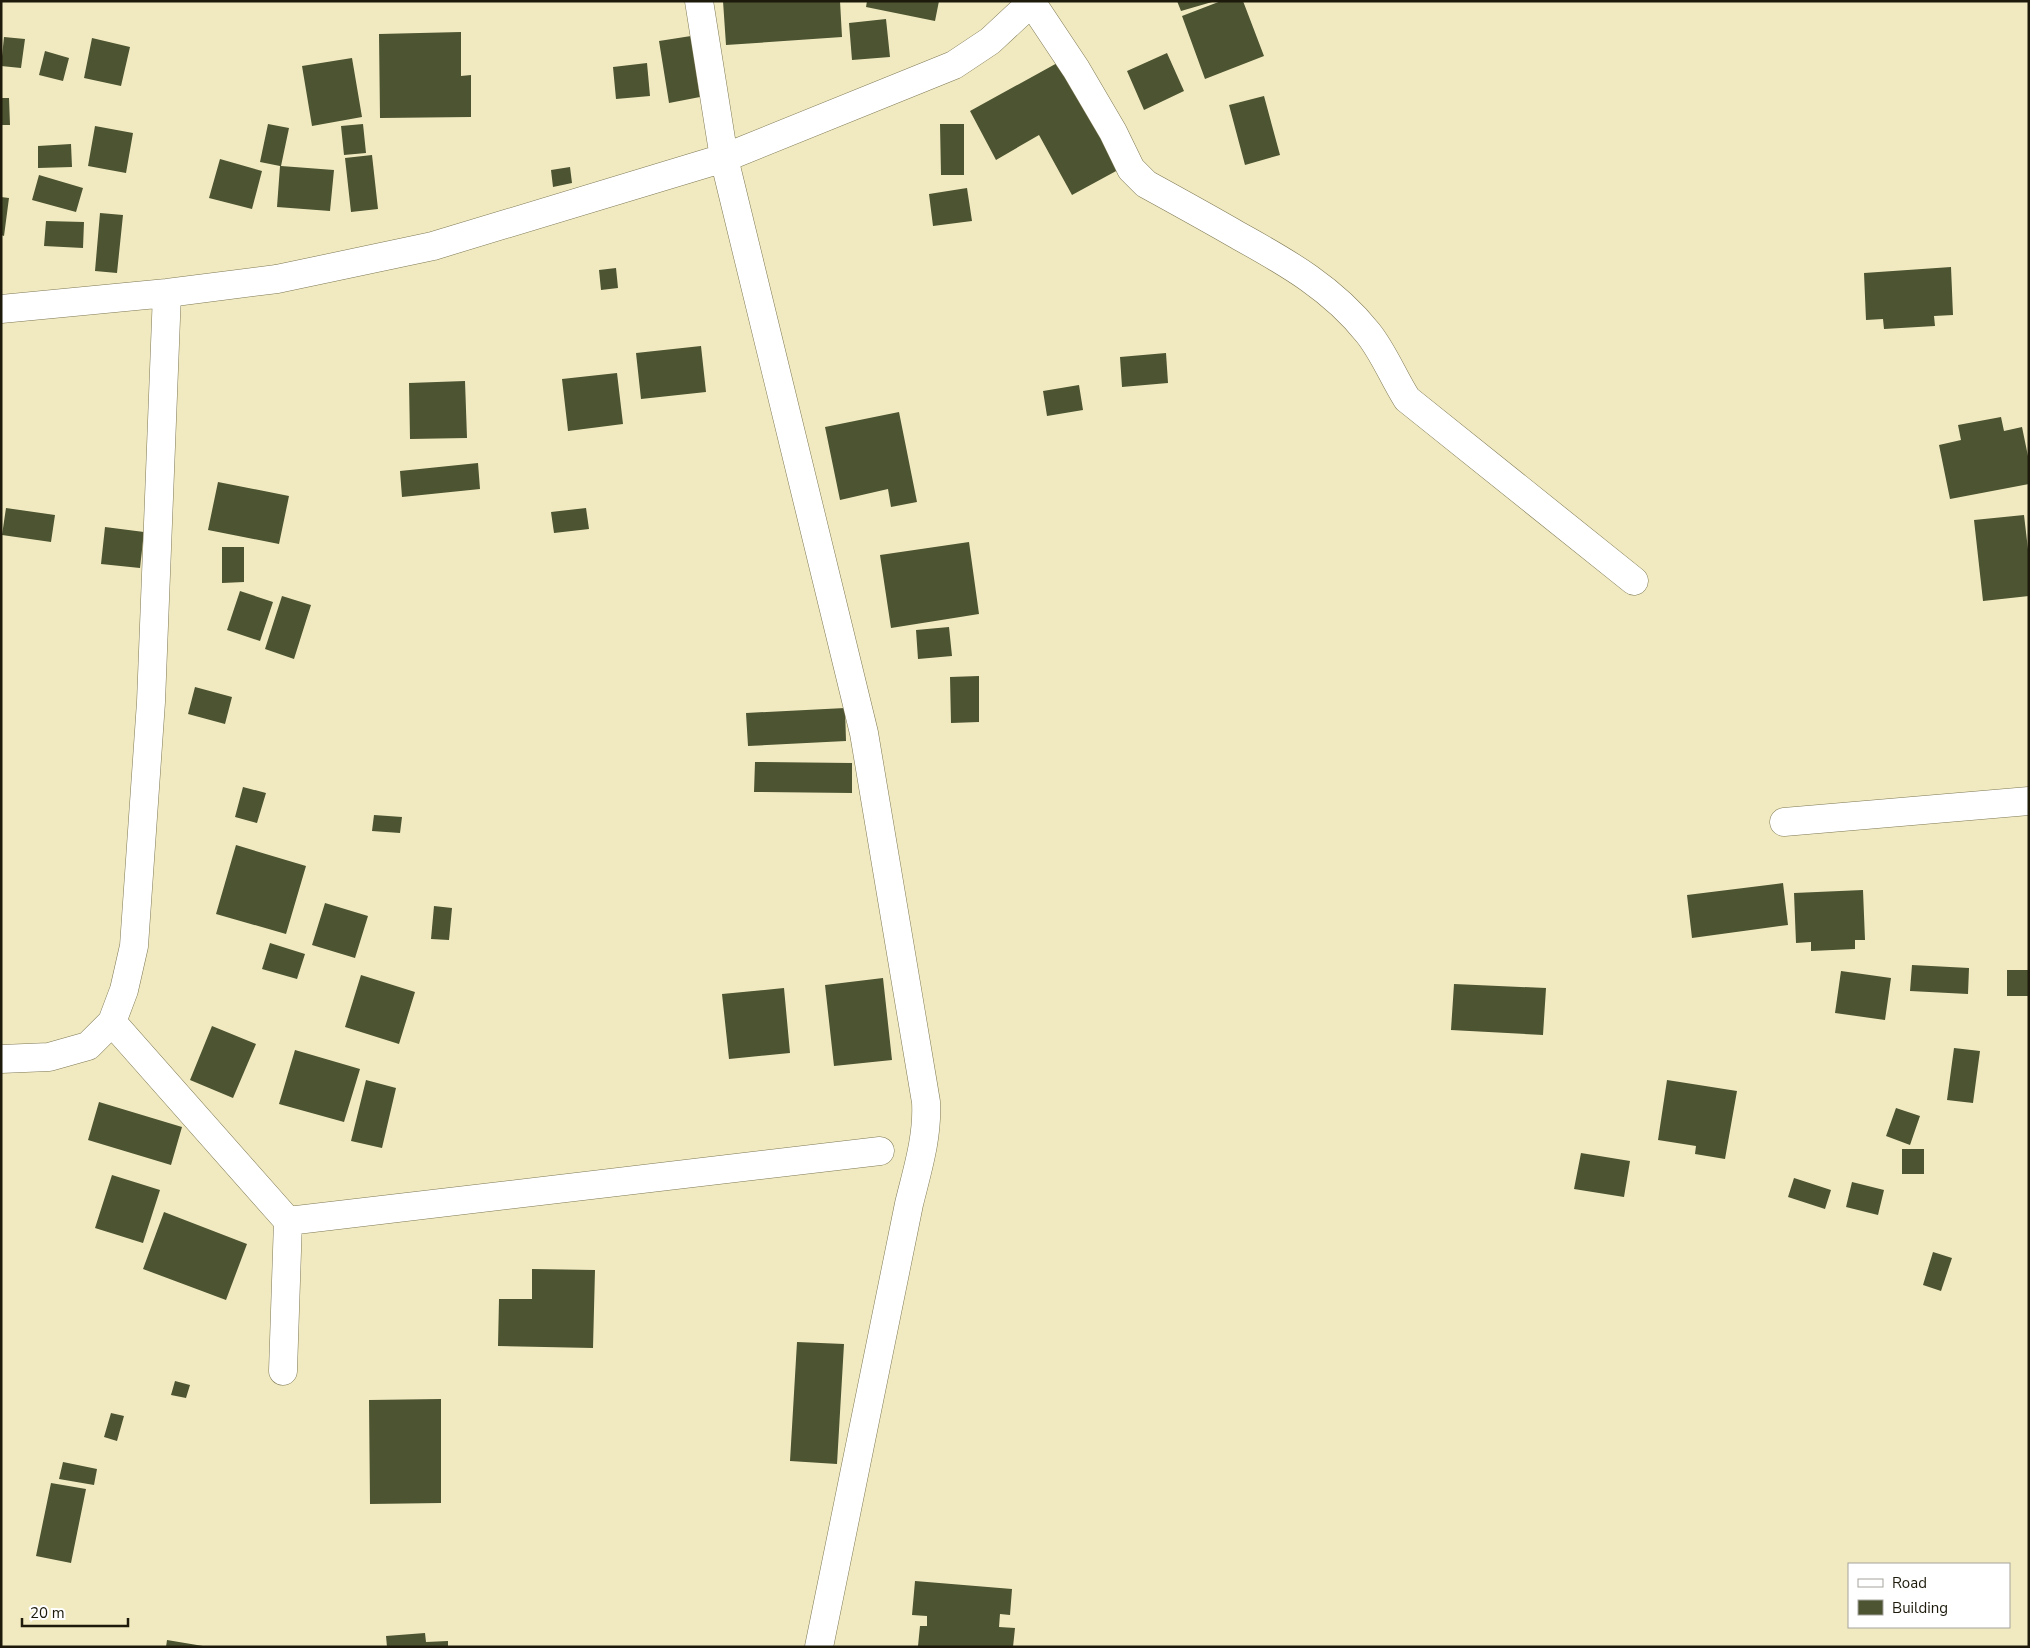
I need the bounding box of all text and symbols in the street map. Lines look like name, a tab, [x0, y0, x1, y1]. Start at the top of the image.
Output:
legend	[1848, 1563, 2010, 1628]
text: Road	[1892, 1573, 1927, 1593]
scale bar	[22, 1596, 129, 1628]
text: Building	[1892, 1598, 1948, 1618]
text: 20 m	[30, 1603, 65, 1623]

